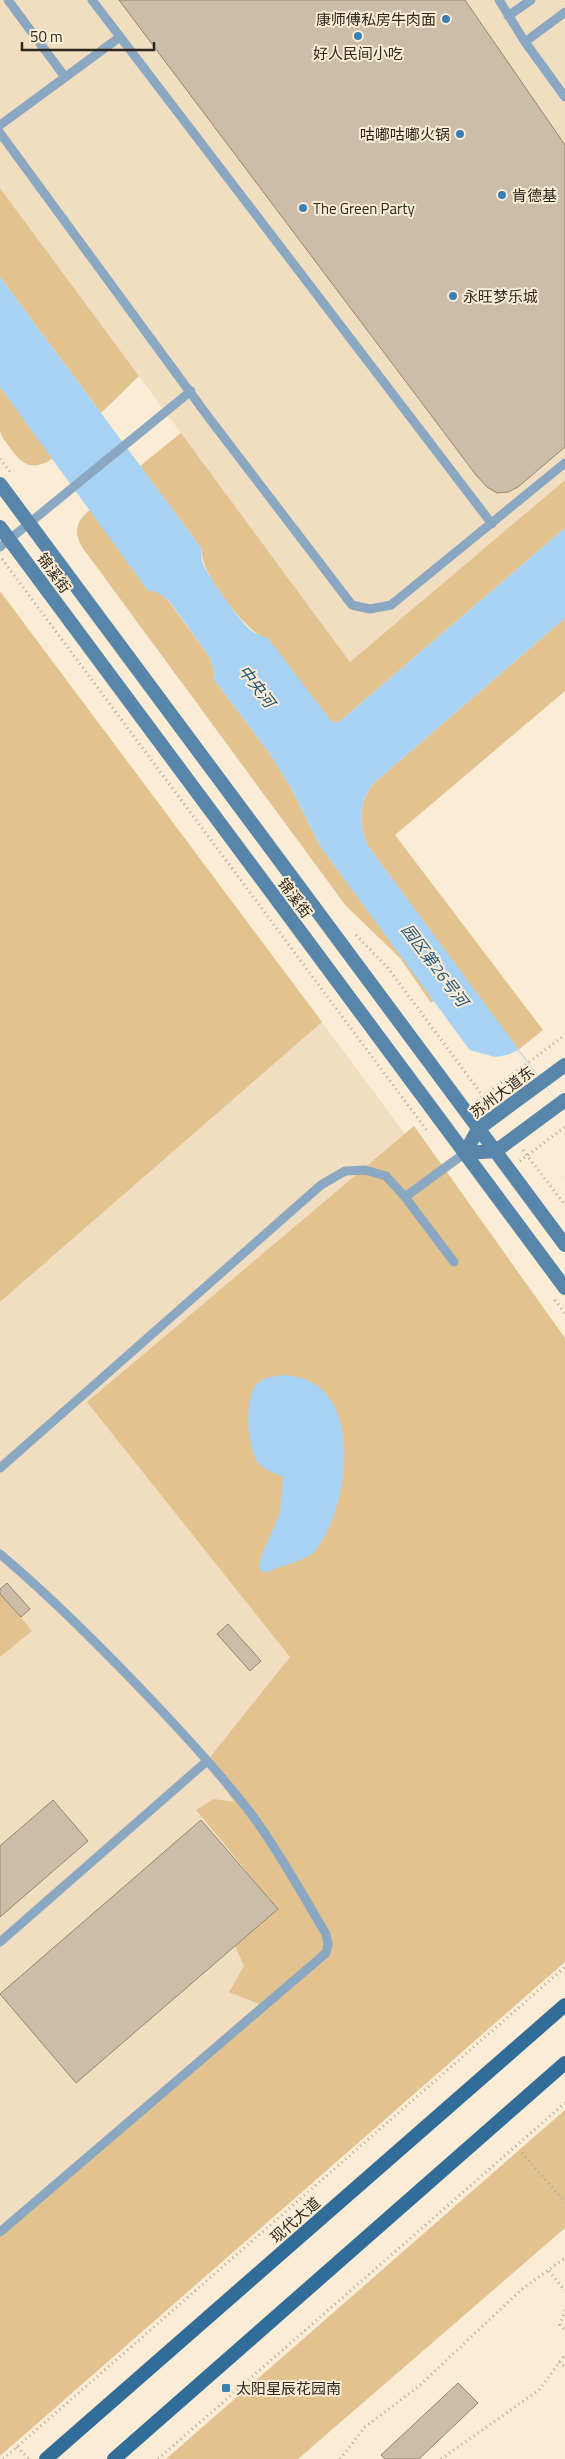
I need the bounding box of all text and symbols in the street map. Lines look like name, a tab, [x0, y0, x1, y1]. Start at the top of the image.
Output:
place label: 康师傅私房牛肉面	[316, 8, 436, 31]
marker: 康师傅私房牛肉面	[440, 13, 452, 25]
scale bar	[22, 20, 155, 52]
text: 50 m	[30, 25, 63, 48]
marker: 好人民间小吃	[352, 30, 364, 42]
place label: 好人民间小吃	[313, 42, 403, 65]
place label: 咕嘟咕嘟火锅	[360, 123, 450, 146]
marker: 咕嘟咕嘟火锅	[454, 128, 466, 140]
place label: 肯德基	[512, 184, 557, 207]
marker: 肯德基	[496, 189, 508, 201]
place label: The Green Party	[313, 197, 415, 220]
marker: The Green Party	[297, 202, 309, 214]
place label: 永旺梦乐城	[463, 285, 538, 308]
marker: 永旺梦乐城	[447, 290, 459, 302]
street label: 锦溪街	[31, 548, 77, 598]
water label: 中央河	[233, 660, 283, 715]
street label: 锦溪街	[272, 873, 318, 923]
water label: 园区第26号河	[396, 919, 476, 1014]
street label: 苏州大道东	[465, 1060, 539, 1124]
street label: 现代大道	[265, 2192, 325, 2248]
place label: 太阳星辰花园南	[236, 2377, 341, 2400]
marker: 太阳星辰花园南	[220, 2382, 232, 2394]

